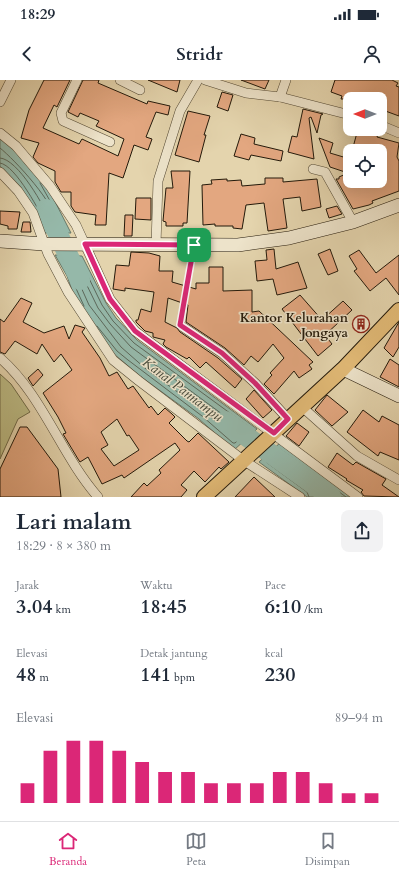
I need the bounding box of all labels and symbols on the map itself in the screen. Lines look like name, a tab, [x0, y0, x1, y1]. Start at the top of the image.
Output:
north arrow	[343, 92, 387, 136]
pin	[177, 228, 211, 262]
place label: Kantor Kelurahan Jongaya	[240, 309, 349, 342]
building icon: Kantor Kelurahan Jongaya	[351, 314, 371, 334]
water label: Kanal Pannampu	[138, 353, 227, 426]

